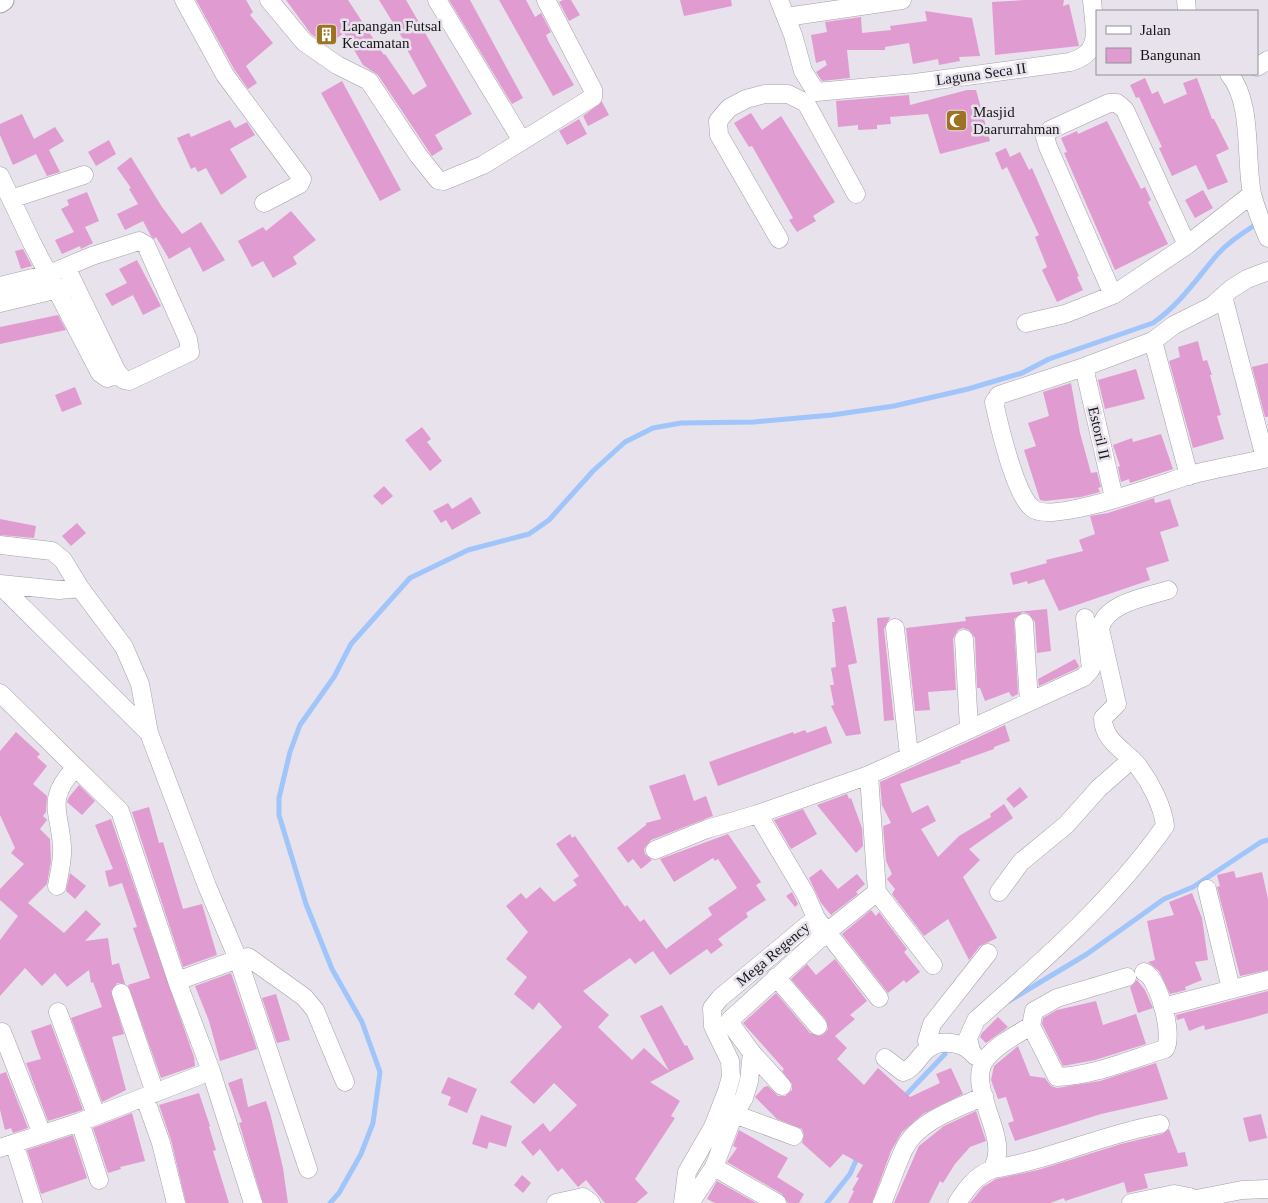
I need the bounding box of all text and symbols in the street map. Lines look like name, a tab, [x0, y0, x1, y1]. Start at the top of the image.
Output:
legend	[1096, 10, 1258, 75]
place label: Lapangan Futsal Kecamatan	[342, 18, 442, 51]
text: Jalan	[1140, 22, 1171, 38]
building icon: Lapangan Futsal Kecamatan	[314, 23, 338, 47]
text: Bangunan	[1140, 47, 1201, 63]
street label: Laguna Seca II	[935, 60, 1027, 88]
place label: Masjid Daarurrahman	[973, 104, 1060, 137]
mosque icon: Masjid Daarurrahman	[945, 109, 969, 133]
street label: Estoril II	[1085, 405, 1113, 461]
street label: Mega Regency	[733, 919, 813, 989]

